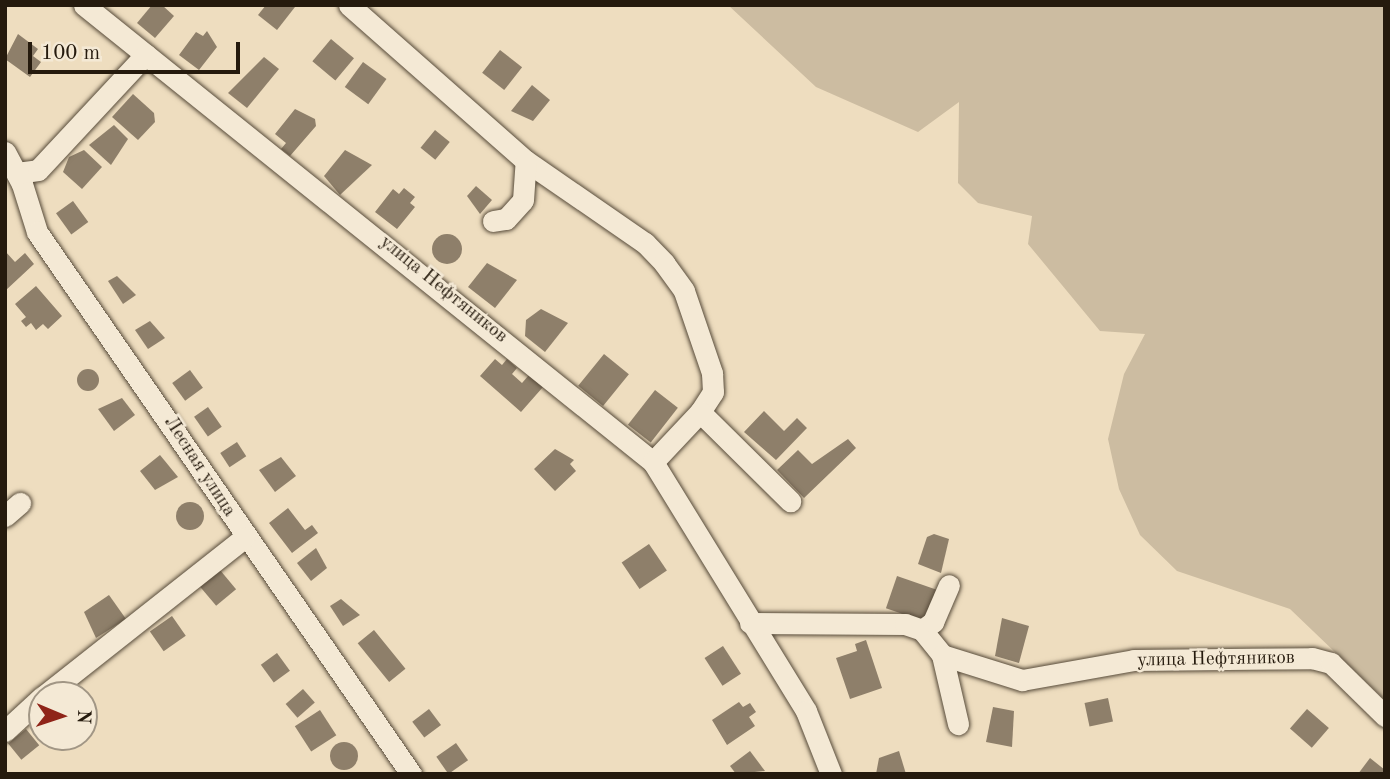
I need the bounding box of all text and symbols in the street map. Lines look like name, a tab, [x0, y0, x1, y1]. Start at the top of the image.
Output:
scale bar	[32, 28, 243, 72]
text: 100 m	[41, 43, 100, 64]
street label: улица Нефтяников	[375, 231, 511, 349]
street label: Лесная улица	[158, 412, 240, 522]
street label: улица Нефтяников	[1137, 647, 1295, 673]
north arrow	[28, 681, 98, 751]
text: N	[73, 709, 92, 724]

